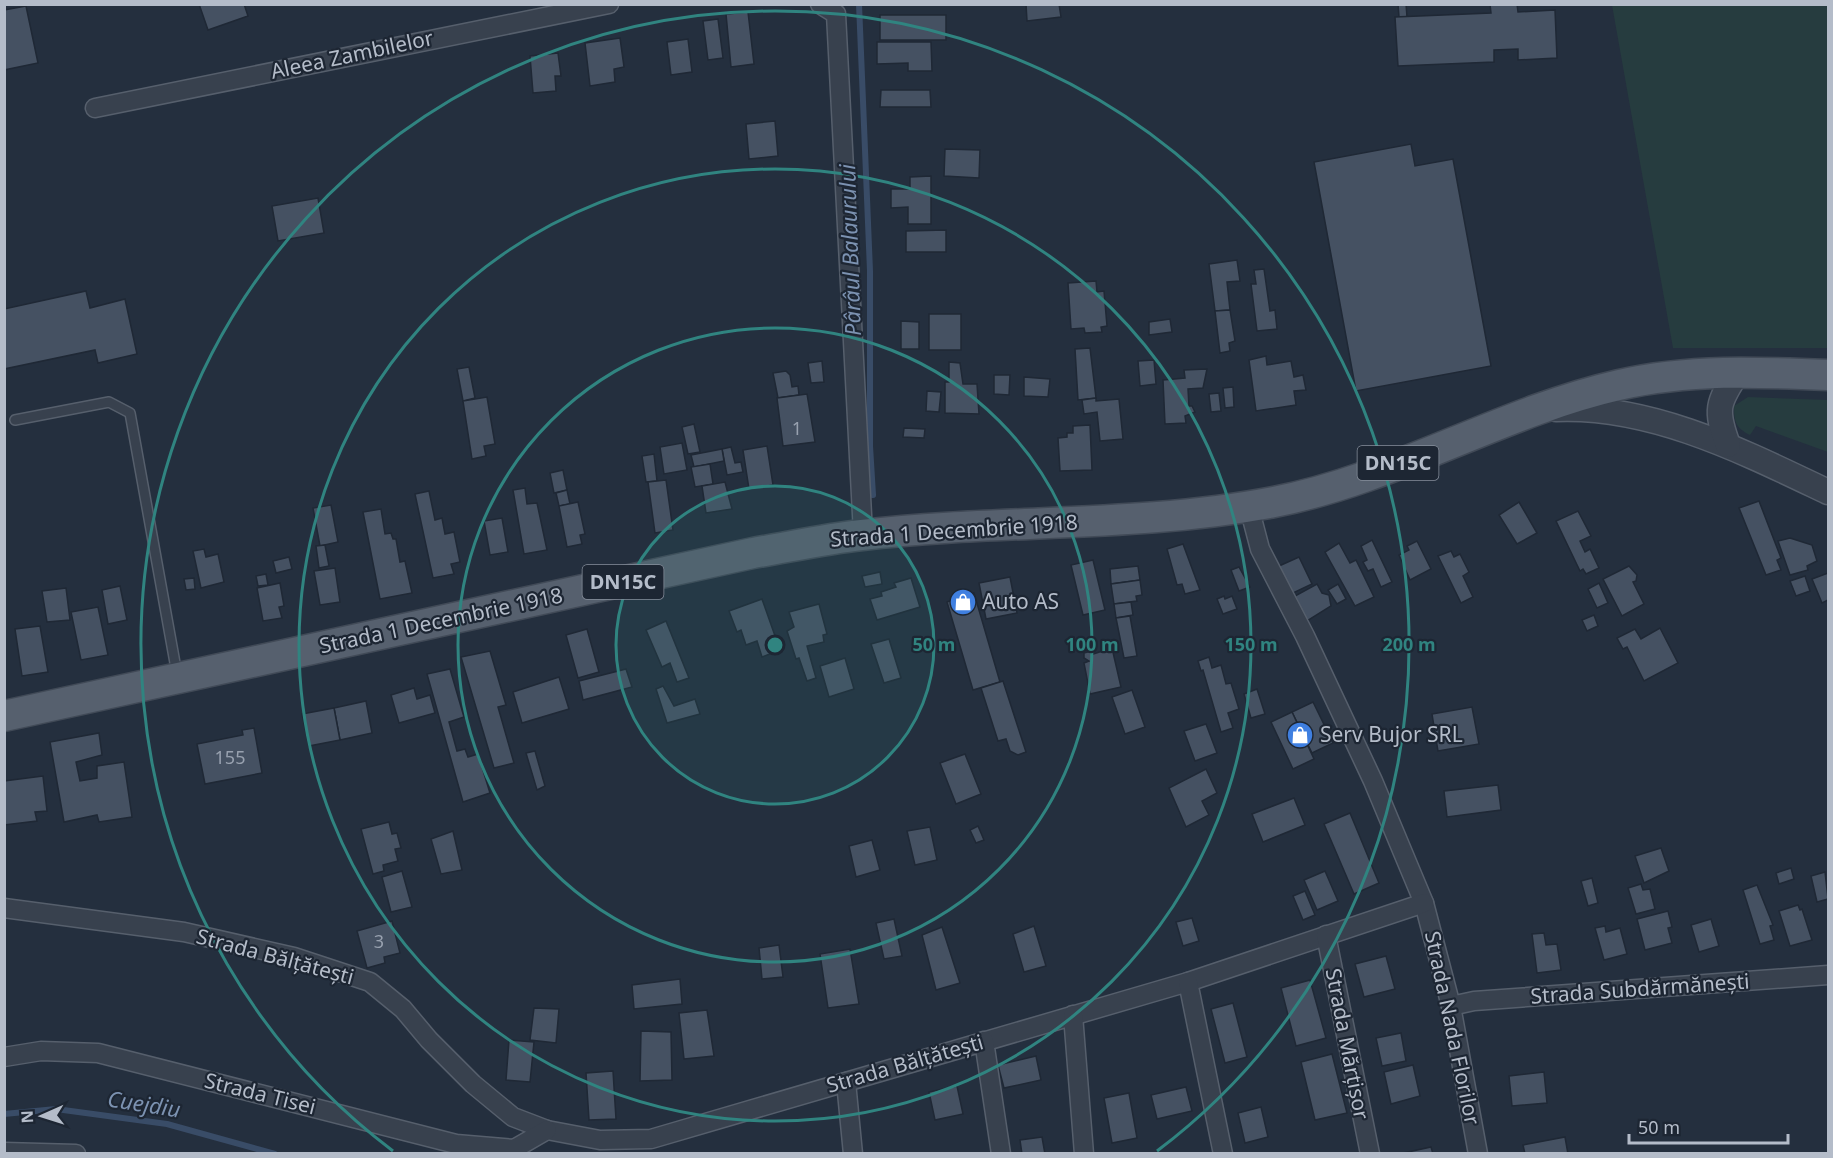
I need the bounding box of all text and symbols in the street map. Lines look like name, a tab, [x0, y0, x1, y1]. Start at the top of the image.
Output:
street label: Aleea Zambilelor	[268, 23, 436, 85]
water label: Pârâul Balaurului	[831, 163, 867, 337]
house number: 1	[792, 416, 802, 440]
road number: DN15C	[1358, 446, 1438, 480]
street label: Strada 1 Decembrie 1918	[829, 507, 1079, 553]
road number: DN15C	[582, 565, 664, 599]
street label: Strada 1 Decembrie 1918	[317, 581, 565, 659]
shop icon: Auto AS	[948, 587, 978, 617]
place label: Auto AS	[982, 587, 1059, 615]
text: 50 m	[913, 632, 955, 656]
text: 100 m	[1065, 632, 1119, 656]
text: 150 m	[1224, 632, 1278, 656]
text: 200 m	[1382, 632, 1436, 656]
centre of rings	[765, 635, 785, 655]
shop icon: Serv Bujor SRL	[1285, 720, 1315, 750]
place label: Serv Bujor SRL	[1320, 720, 1463, 748]
house number: 155	[215, 745, 245, 769]
street label: Strada Bălțătești	[193, 922, 357, 991]
street label: Strada Nada Florilor	[1419, 928, 1487, 1127]
house number: 3	[374, 929, 384, 953]
street label: Strada Mărțișor	[1320, 966, 1376, 1122]
street label: Strada Subdărmănești	[1530, 966, 1750, 1010]
street label: Strada Bălțătești	[823, 1027, 986, 1099]
street label: Strada Tisei	[202, 1066, 319, 1120]
water label: Cuejdiu	[106, 1082, 183, 1124]
north arrow	[12, 1086, 72, 1146]
scale bar	[1629, 1107, 1788, 1145]
text: N	[16, 1110, 38, 1124]
text: 50 m	[1638, 1115, 1680, 1139]

